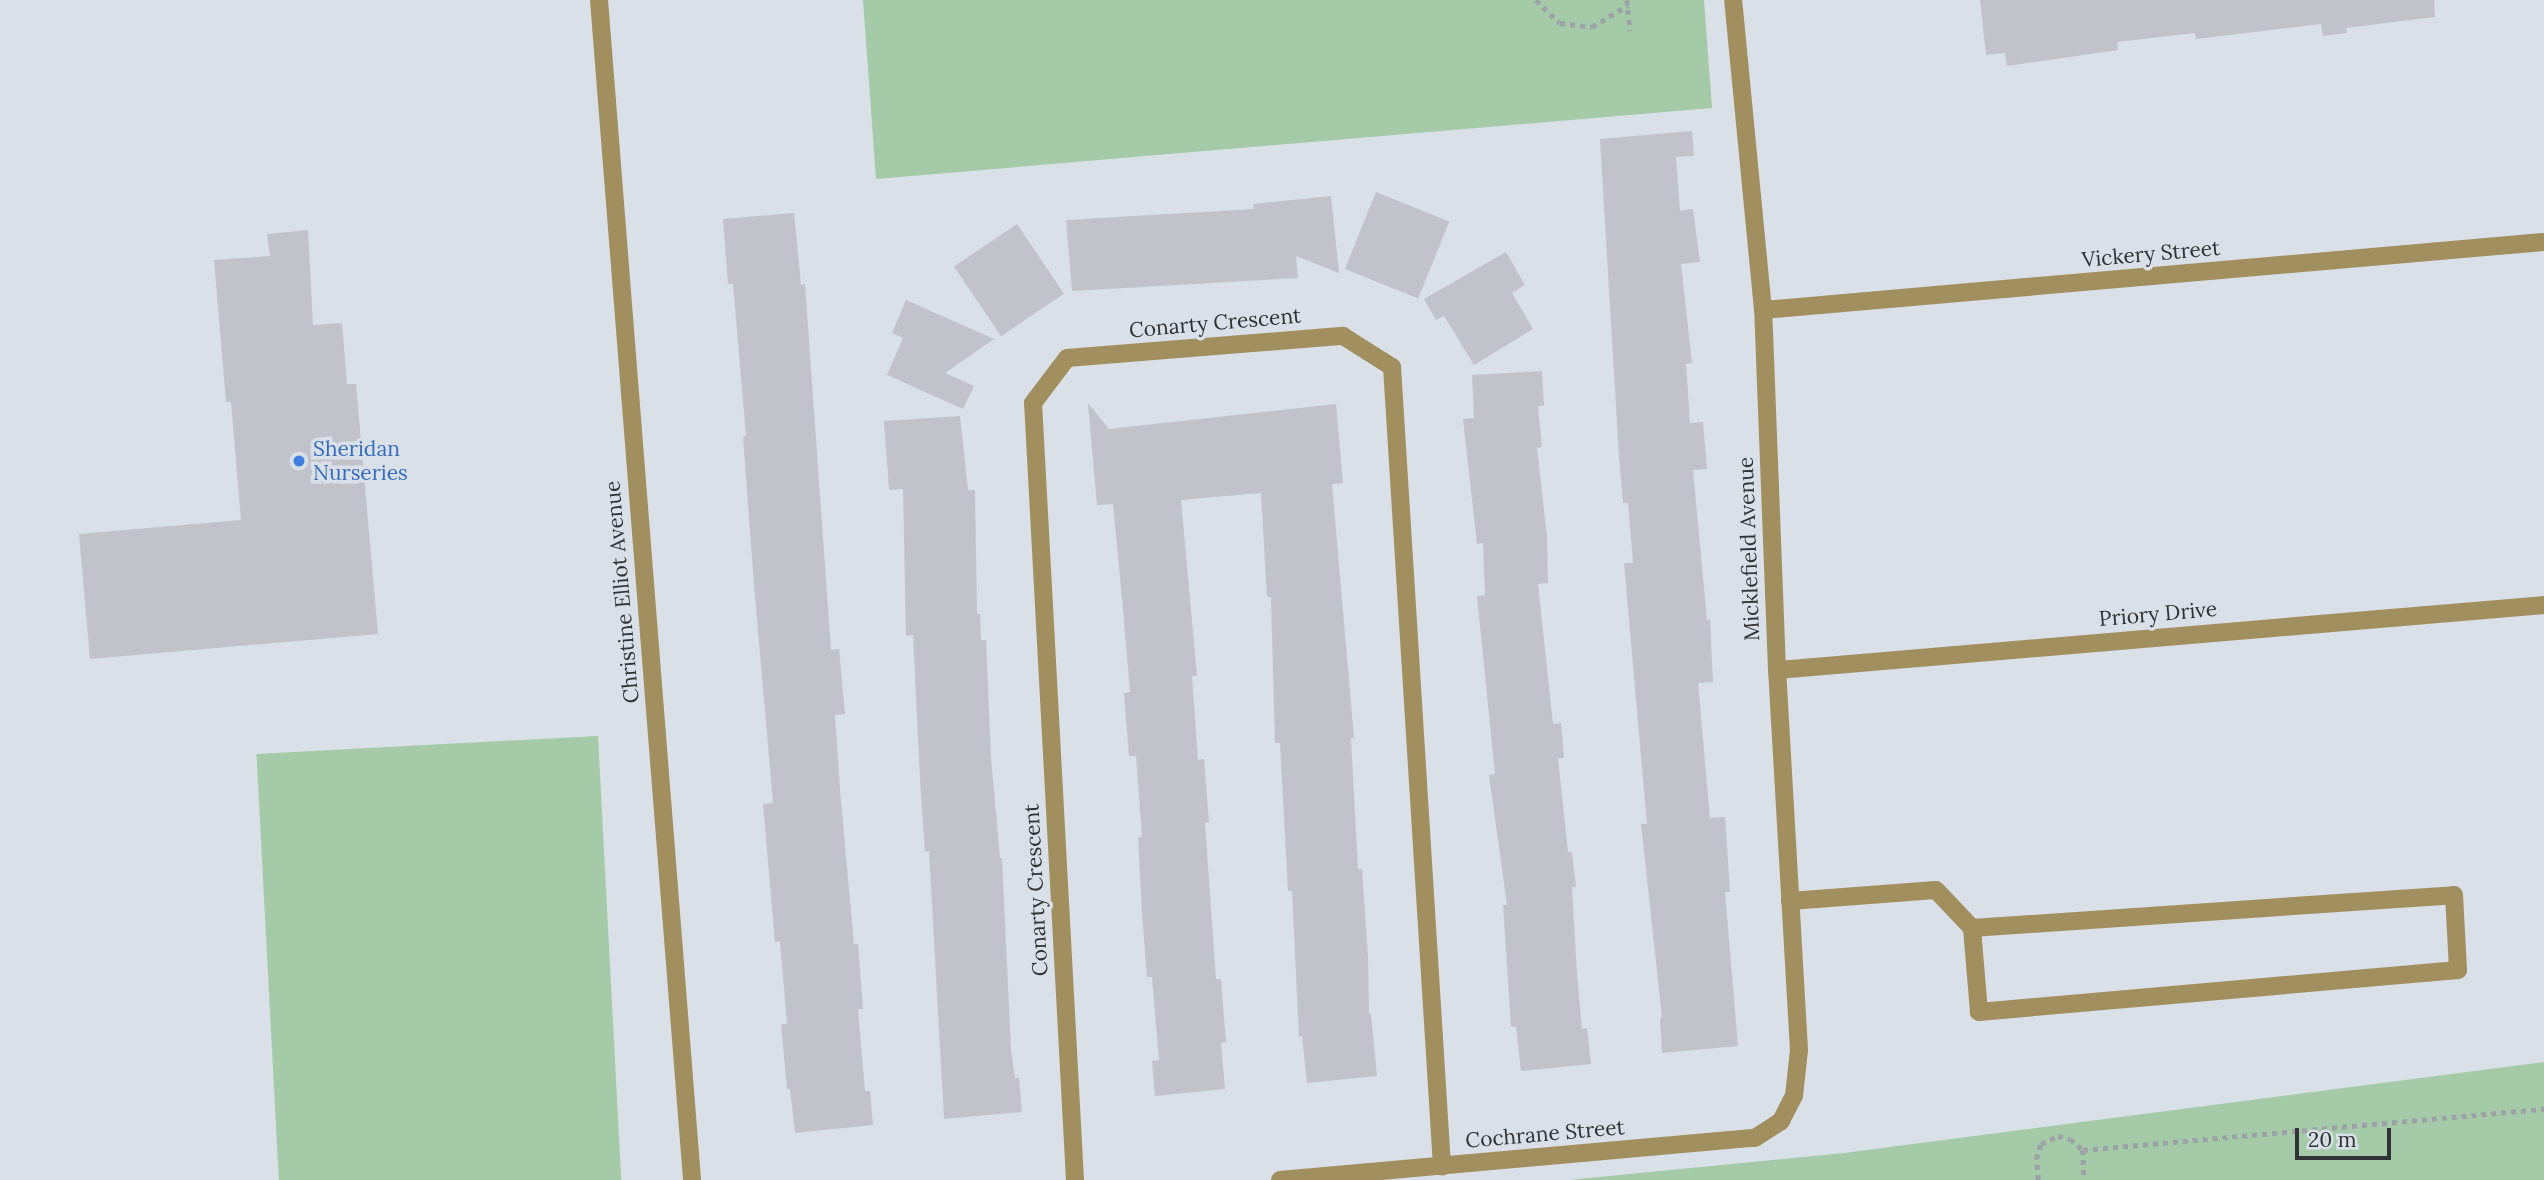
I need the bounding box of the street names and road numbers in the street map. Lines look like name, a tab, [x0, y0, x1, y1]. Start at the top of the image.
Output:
street label: Vickery Street	[2081, 235, 2221, 273]
street label: Conarty Crescent	[1128, 303, 1302, 343]
street label: Micklefield Avenue	[1733, 456, 1765, 642]
street label: Christine Elliot Avenue	[600, 480, 644, 704]
street label: Priory Drive	[2098, 596, 2218, 632]
street label: Conarty Crescent	[1019, 803, 1053, 977]
street label: Cochrane Street	[1464, 1114, 1626, 1154]

